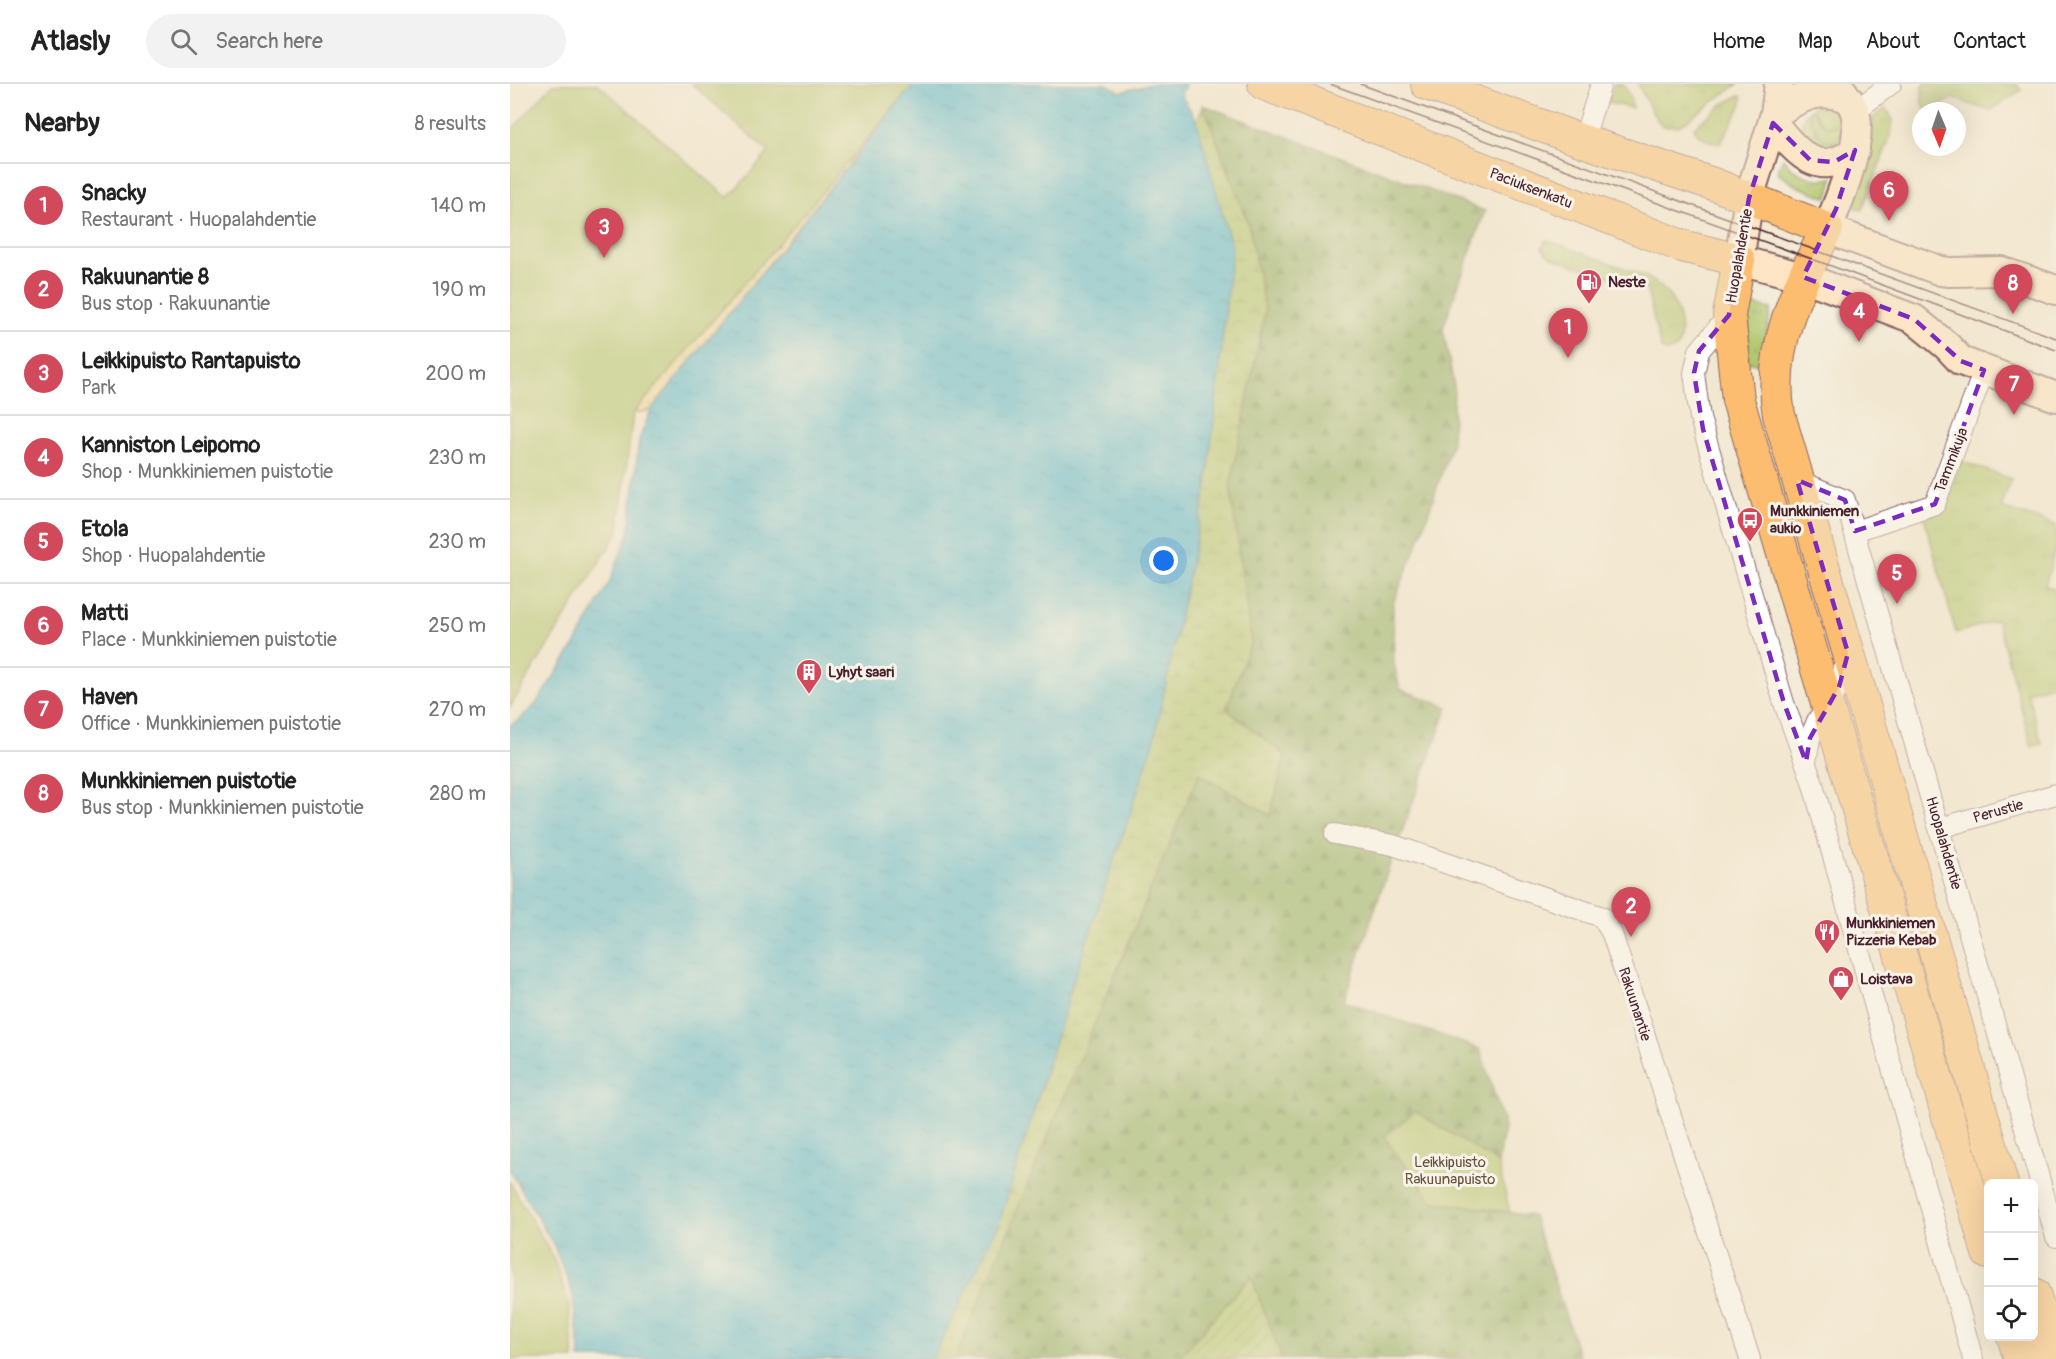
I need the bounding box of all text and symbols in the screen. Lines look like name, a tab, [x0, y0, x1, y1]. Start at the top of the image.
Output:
search box	[146, 14, 566, 68]
text: Atlasly	[30, 24, 110, 59]
icon: search	[167, 25, 200, 58]
text: Search here	[215, 27, 323, 55]
text: Home	[1712, 28, 1765, 55]
text: Map	[1798, 28, 1833, 55]
text: About	[1866, 28, 1920, 55]
text: Contact	[1953, 28, 2026, 55]
north arrow	[1912, 102, 1966, 156]
text: Nearby	[24, 107, 100, 139]
text: 8 results	[415, 111, 486, 136]
street label: Paciuksenkatu	[1487, 164, 1575, 213]
pin: 6	[1870, 172, 1908, 221]
text: Snacky	[81, 179, 146, 207]
text: 1	[40, 193, 47, 218]
text: 140 m	[431, 193, 486, 218]
text: Restaurant · Huopalahdentie	[81, 207, 316, 232]
street label: Huopalahdentie	[1722, 207, 1757, 305]
pin: 3	[584, 208, 623, 258]
text: Rakuunantie 8	[81, 263, 209, 291]
pin: 8	[1994, 264, 2032, 314]
fuel station icon: Neste	[1574, 267, 1604, 305]
place label: Neste	[1608, 273, 1646, 292]
text: 2	[38, 277, 49, 302]
text: 190 m	[432, 277, 486, 302]
text: Bus stop · Rakuunantie	[81, 291, 270, 316]
pin: 4	[1840, 292, 1878, 342]
pin: 1	[1548, 308, 1588, 358]
text: Leikkipuisto Rantapuisto	[81, 347, 301, 375]
text: 3	[38, 361, 49, 386]
text: 200 m	[425, 361, 486, 386]
pin: 7	[1994, 366, 2034, 415]
text: Park	[81, 375, 116, 400]
street label: Tammikuja	[1930, 425, 1973, 495]
text: Kanniston Leipomo	[81, 431, 260, 459]
text: 4	[38, 445, 49, 470]
text: 230 m	[429, 445, 486, 470]
text: Shop · Munkkiniemen puistotie	[81, 459, 333, 484]
place label: Munkkiniemen aukio	[1770, 502, 1860, 538]
bus stop icon: Munkkiniemen aukio	[1735, 505, 1765, 543]
text: Etola	[81, 515, 129, 543]
text: 5	[38, 529, 49, 554]
text: 230 m	[429, 529, 486, 554]
text: Shop · Huopalahdentie	[81, 543, 265, 568]
your location	[1149, 546, 1178, 575]
pin: 5	[1878, 554, 1916, 604]
text: Matti	[81, 599, 128, 627]
text: 6	[38, 613, 49, 638]
text: 250 m	[428, 613, 486, 638]
text: Place · Munkkiniemen puistotie	[81, 627, 337, 652]
building icon: Lyhyt saari	[794, 657, 824, 695]
place label: Lyhyt saari	[828, 663, 895, 682]
text: Haven	[81, 683, 138, 711]
text: 7	[38, 697, 49, 722]
text: 270 m	[428, 697, 486, 722]
text: Office · Munkkiniemen puistotie	[81, 711, 341, 736]
text: Munkkiniemen puistotie	[81, 767, 296, 795]
text: 8	[38, 781, 49, 806]
text: 280 m	[429, 781, 486, 806]
street label: Huopalahdentie	[1921, 794, 1966, 892]
text: Bus stop · Munkkiniemen puistotie	[81, 795, 364, 820]
street label: Perustie	[1971, 795, 2026, 828]
pin: 2	[1612, 888, 1650, 937]
place label: Munkkiniemen Pizzeria Kebab	[1846, 914, 1936, 950]
restaurant icon: Munkkiniemen Pizzeria Kebab	[1812, 917, 1842, 955]
shop icon: Loistava	[1826, 964, 1856, 1002]
street label: Rakuunantie	[1614, 965, 1656, 1044]
place label: Loistava	[1860, 970, 1913, 989]
park label: Leikkipuisto Rakuunapuisto	[1405, 1153, 1495, 1189]
map controls	[1984, 1179, 2038, 1341]
button: +	[1984, 1179, 2038, 1233]
button: −	[1984, 1233, 2038, 1287]
button: locate	[1984, 1287, 2038, 1341]

